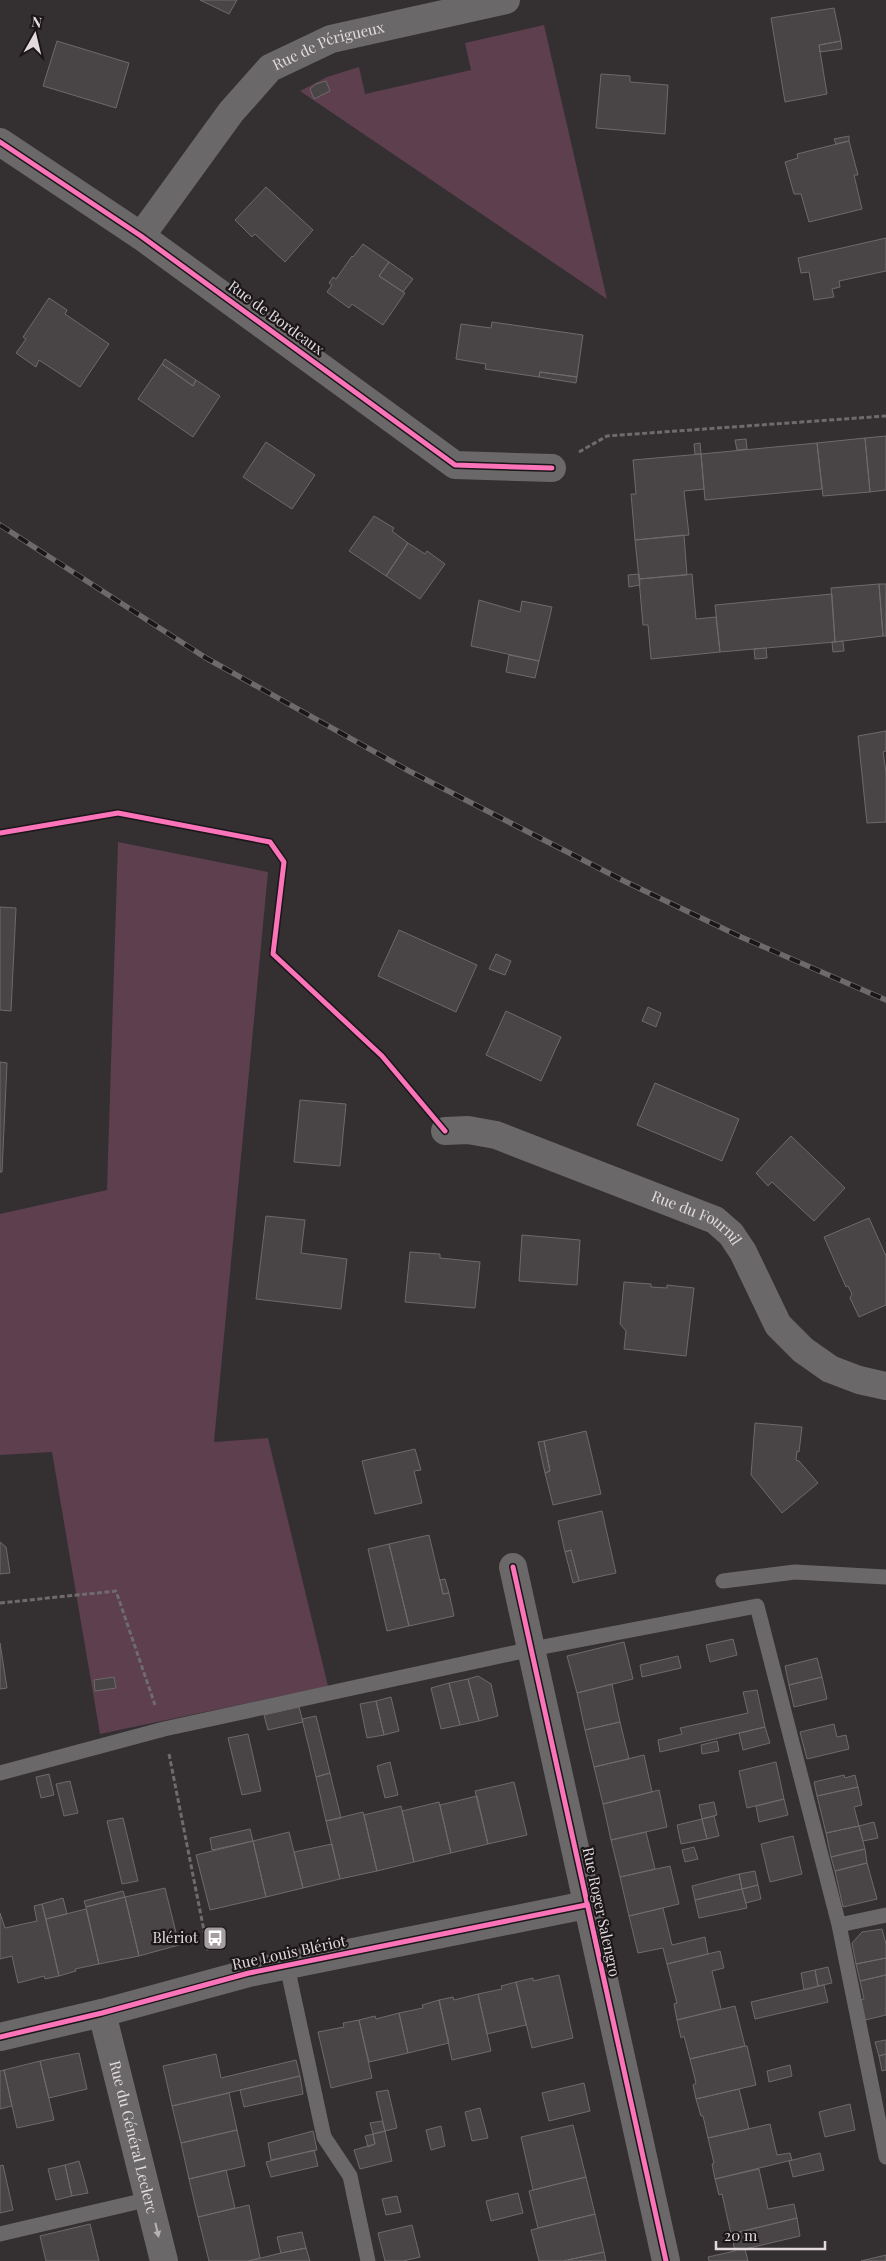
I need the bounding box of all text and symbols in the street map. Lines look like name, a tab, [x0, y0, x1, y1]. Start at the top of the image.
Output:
north arrow	[10, 10, 60, 60]
text: N	[31, 12, 43, 32]
street label: Rue de Périgueux	[269, 16, 386, 74]
street label: Rue de Bordeaux	[225, 276, 329, 359]
street label: Rue du Fournil	[649, 1185, 747, 1249]
street label: Rue Roger Salengro	[578, 1845, 625, 1978]
bus stop icon: Blériot	[202, 1925, 228, 1951]
place label: Blériot	[152, 1927, 199, 1947]
street label: Rue Louis Blériot	[230, 1930, 348, 1974]
street label: Rue du Général Leclerc	[105, 2058, 163, 2216]
scale bar	[716, 2218, 825, 2250]
one-way arrow	[153, 2223, 161, 2238]
text: 20 m	[724, 2225, 758, 2245]

